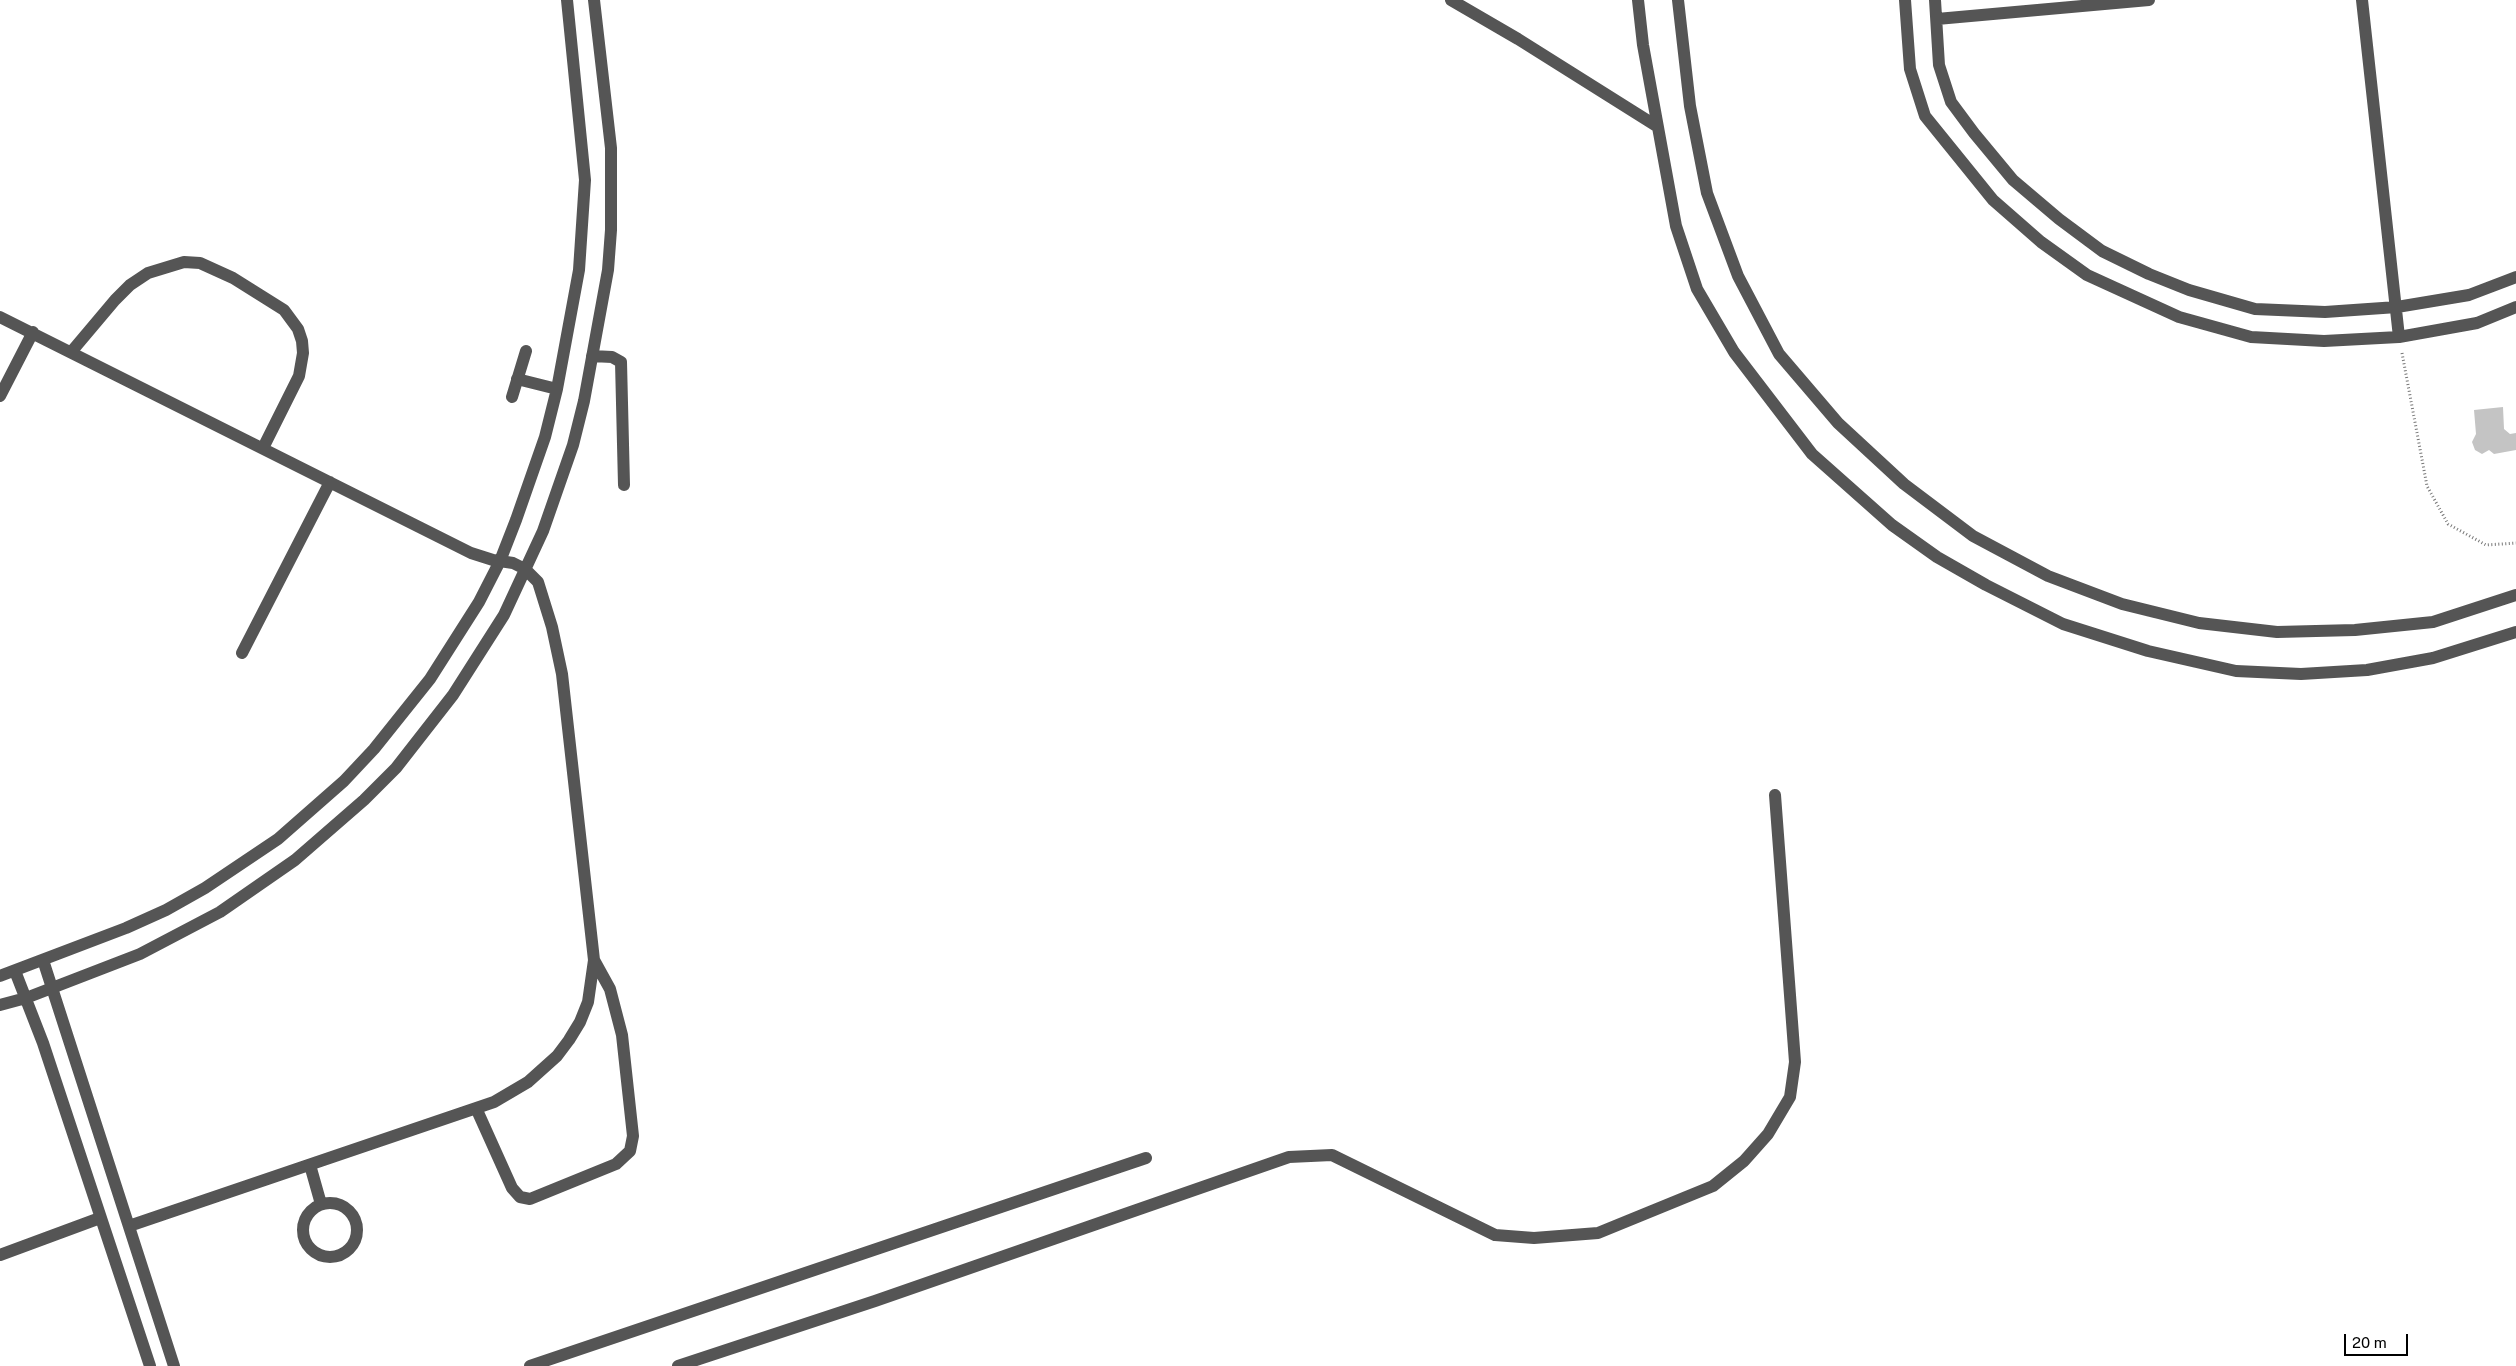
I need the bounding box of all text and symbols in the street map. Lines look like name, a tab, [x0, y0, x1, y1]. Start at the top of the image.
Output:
scale bar	[2346, 1324, 2410, 1356]
text: 20 m	[2352, 1334, 2387, 1351]

